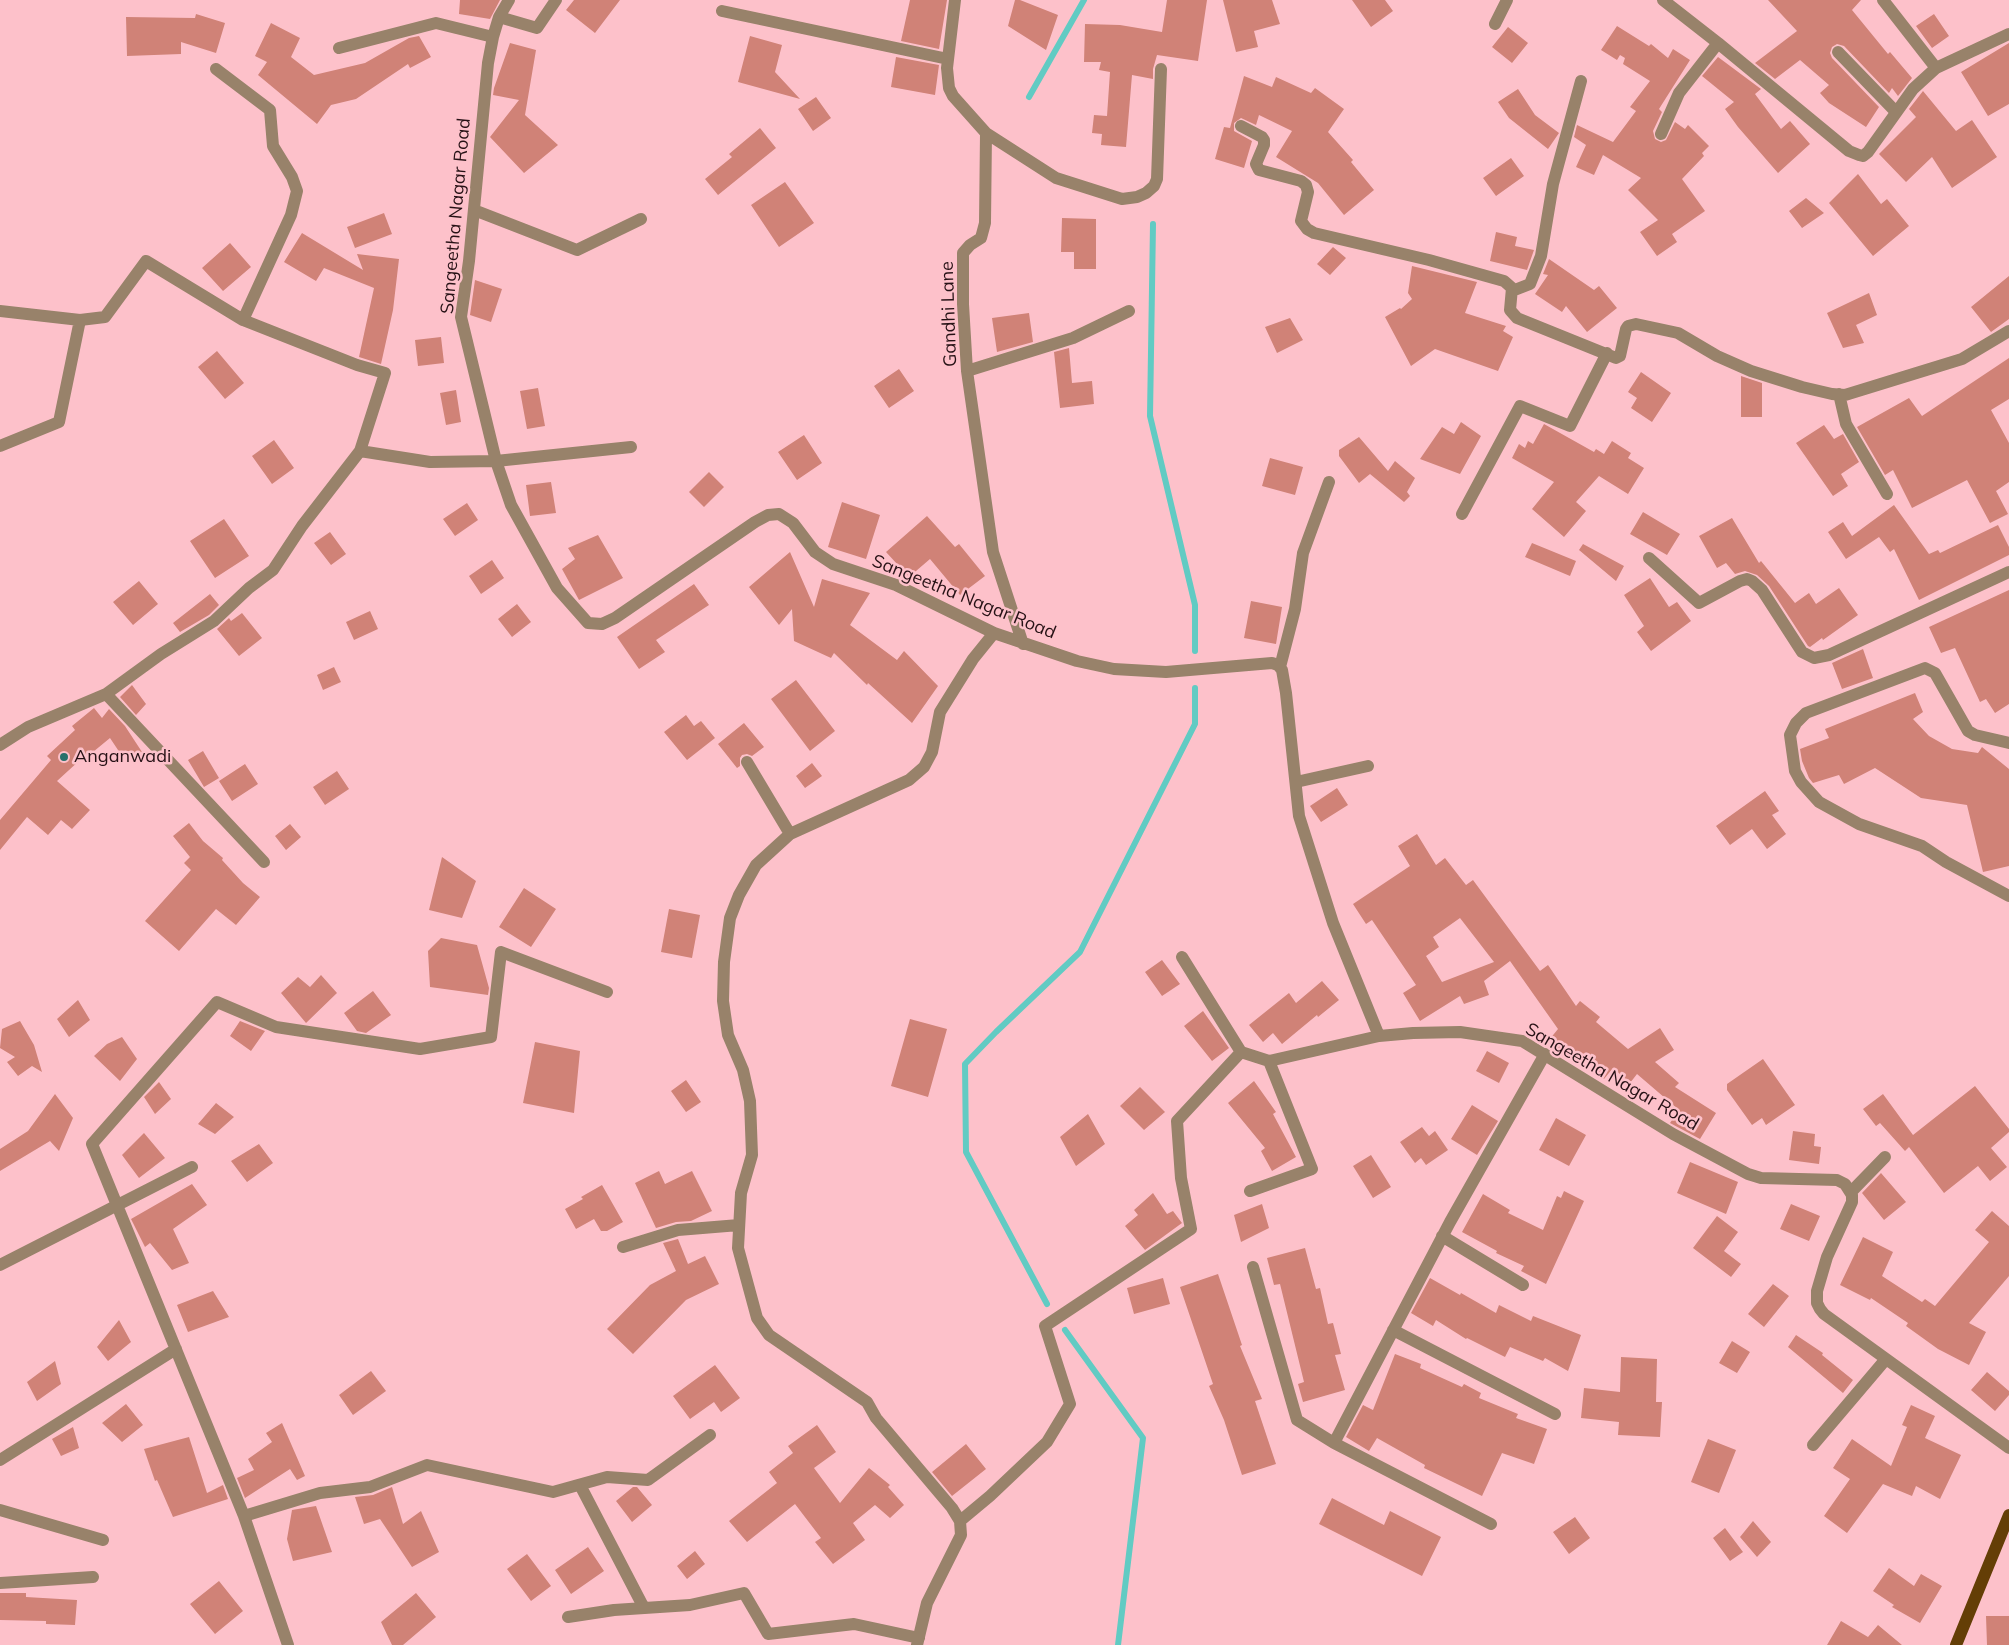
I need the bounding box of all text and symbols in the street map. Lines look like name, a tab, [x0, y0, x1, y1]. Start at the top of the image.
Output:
street label: Sangeetha Nagar Road	[437, 117, 475, 315]
street label: Gandhi Lane	[936, 261, 962, 367]
street label: Sangeetha Nagar Road	[869, 550, 1059, 644]
place label: Anganwadi	[74, 746, 171, 768]
marker: Anganwadi	[58, 751, 70, 763]
street label: Sangeetha Nagar Road	[1521, 1018, 1703, 1136]

